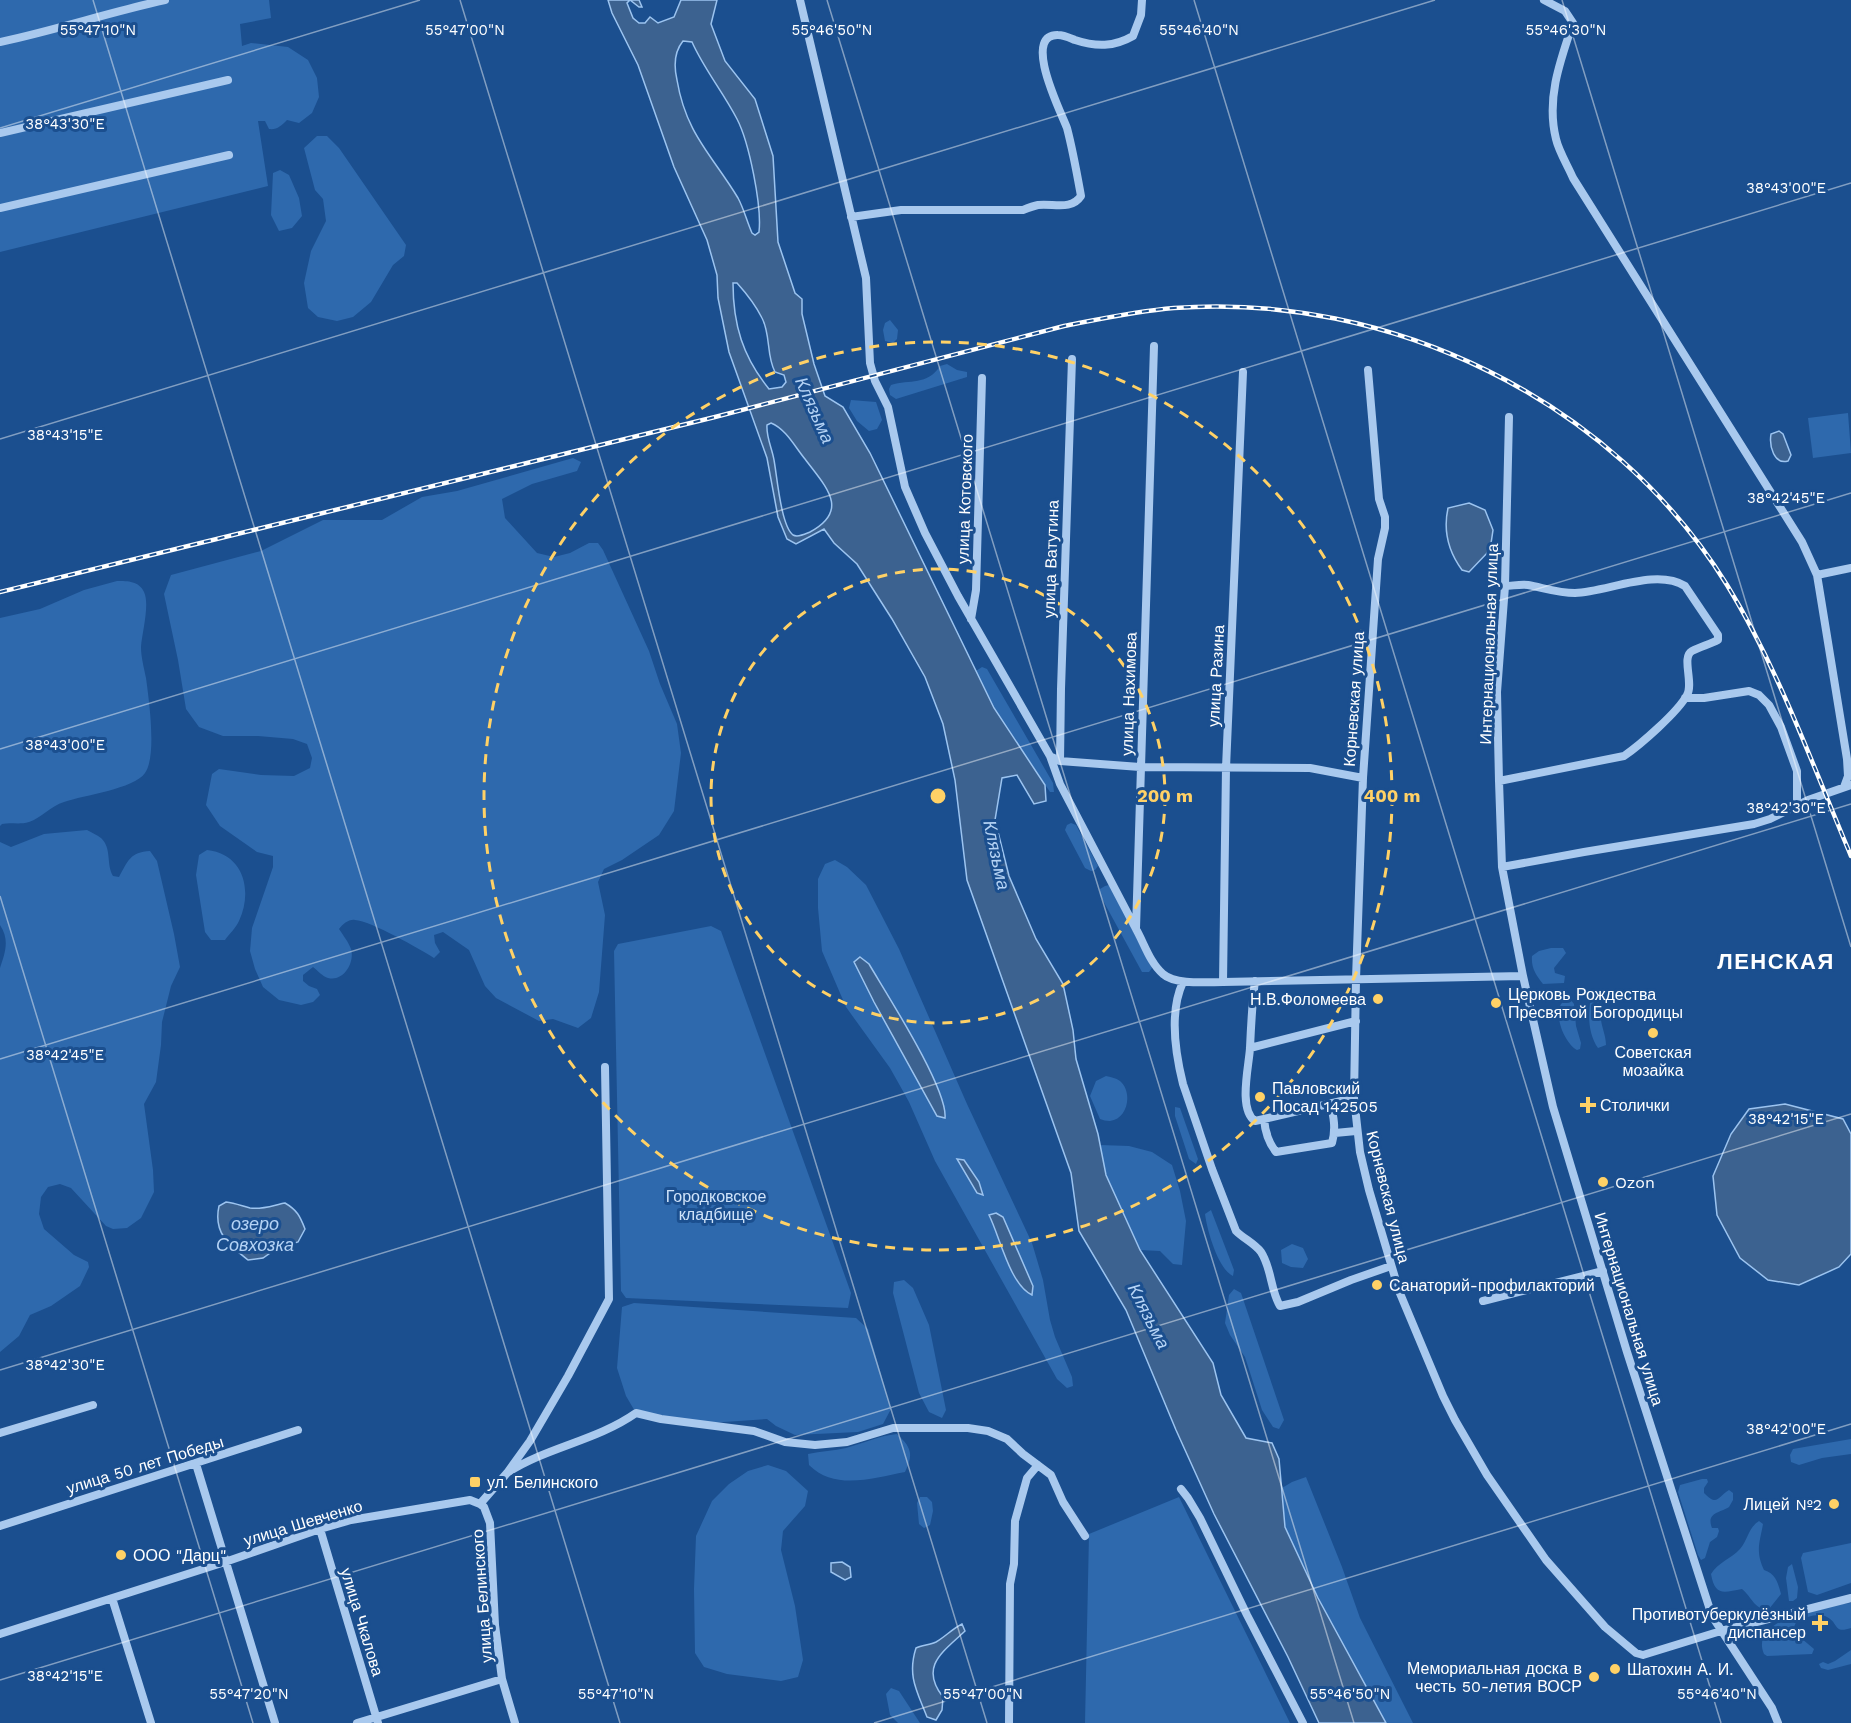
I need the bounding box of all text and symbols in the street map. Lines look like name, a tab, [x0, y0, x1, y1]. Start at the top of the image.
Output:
text: 55°47'10"N	[60, 21, 136, 39]
text: 55°47'00"N	[425, 21, 505, 39]
text: 55°46'50"N	[792, 21, 872, 39]
text: 55°46'40"N	[1159, 21, 1239, 39]
text: 55°46'30"N	[1526, 21, 1606, 39]
text: 38°43'30"E	[25, 115, 105, 133]
text: 38°43'00"E	[1746, 179, 1826, 197]
water label: Клязьма	[791, 373, 839, 447]
text: 38°43'15"E	[27, 426, 103, 444]
street label: улица Котовского	[953, 434, 977, 564]
text: 38°42'45"E	[1747, 489, 1825, 507]
street label: улица Ватутина	[1039, 500, 1063, 618]
street label: Интернациональная улица	[1476, 543, 1502, 745]
street label: улица Разина	[1204, 624, 1228, 728]
street label: Корневская улица	[1340, 631, 1368, 767]
street label: улица Нахимова	[1117, 632, 1141, 756]
text: 38°43'00"E	[25, 736, 105, 754]
text: 200 m	[1137, 785, 1193, 806]
text: 400 m	[1364, 785, 1420, 806]
centre of rings	[928, 786, 948, 806]
text: 38°42'30"E	[1746, 799, 1826, 817]
water label: Клязьма	[979, 818, 1015, 892]
district label: ЛЕНСКАЯ	[1717, 949, 1835, 974]
place label: Церковь Рождества Пресвятой Богородицы	[1508, 985, 1683, 1022]
place label: Н.В.Фоломеева	[1250, 990, 1366, 1009]
marker: Н.В.Фоломеева	[1371, 992, 1385, 1006]
marker: Церковь Рождества Пресвятой Богородицы	[1489, 996, 1503, 1010]
marker: Советская мозайка	[1646, 1026, 1660, 1040]
place label: Советская мозайка	[1614, 1043, 1692, 1080]
text: 38°42'45"E	[26, 1046, 104, 1064]
place label: Павловский Посад 142505	[1272, 1079, 1378, 1116]
marker: Павловский Посад 142505	[1253, 1090, 1267, 1104]
place label: Столички	[1600, 1096, 1670, 1115]
marker: Столички	[1581, 1098, 1595, 1112]
text: 38°42'15"E	[1748, 1110, 1824, 1128]
street label: Корневская улица	[1362, 1129, 1414, 1265]
place label: Ozon	[1615, 1173, 1655, 1192]
marker: Ozon	[1596, 1175, 1610, 1189]
park label: Городковское кладбище	[666, 1187, 766, 1224]
street label: Интернациональная улица	[1590, 1210, 1668, 1408]
water label: озеро Совхозка	[216, 1213, 294, 1255]
place label: Санаторий-профилакторий	[1389, 1276, 1595, 1295]
marker: Санаторий-профилакторий	[1370, 1278, 1384, 1292]
water label: Клязьма	[1124, 1280, 1174, 1352]
text: 38°42'30"E	[25, 1356, 105, 1374]
text: 38°42'00"E	[1746, 1420, 1826, 1438]
street label: улица 50 лет Победы	[64, 1432, 226, 1498]
place label: ул. Белинского	[487, 1473, 598, 1492]
marker: ул. Белинского	[468, 1475, 482, 1489]
place label: Лицей №2	[1743, 1495, 1822, 1514]
street label: улица Шевченко	[241, 1496, 365, 1550]
marker: Лицей №2	[1827, 1497, 1841, 1511]
street label: улица Белинского	[468, 1528, 496, 1663]
place label: ООО "Дарц"	[133, 1546, 227, 1565]
marker: ООО "Дарц"	[114, 1548, 128, 1562]
street label: улица Чкалова	[337, 1566, 387, 1678]
place label: Противотуберкулёзный диспансер	[1632, 1605, 1806, 1642]
marker: Противотуберкулёзный диспансер	[1811, 1614, 1829, 1632]
place label: Мемориальная доска в честь 50-летия ВОСР	[1407, 1659, 1582, 1696]
place label: Шатохин А. И.	[1627, 1660, 1733, 1679]
marker: Шатохин А. И.	[1608, 1662, 1622, 1676]
text: 38°42'15"E	[27, 1667, 103, 1685]
marker: Мемориальная доска в честь 50-летия ВОСР	[1587, 1670, 1601, 1684]
text: 55°47'20"N	[209, 1685, 289, 1703]
text: 55°47'10"N	[578, 1685, 654, 1703]
text: 55°47'00"N	[943, 1685, 1023, 1703]
text: 55°46'50"N	[1310, 1685, 1390, 1703]
text: 55°46'40"N	[1677, 1685, 1757, 1703]

